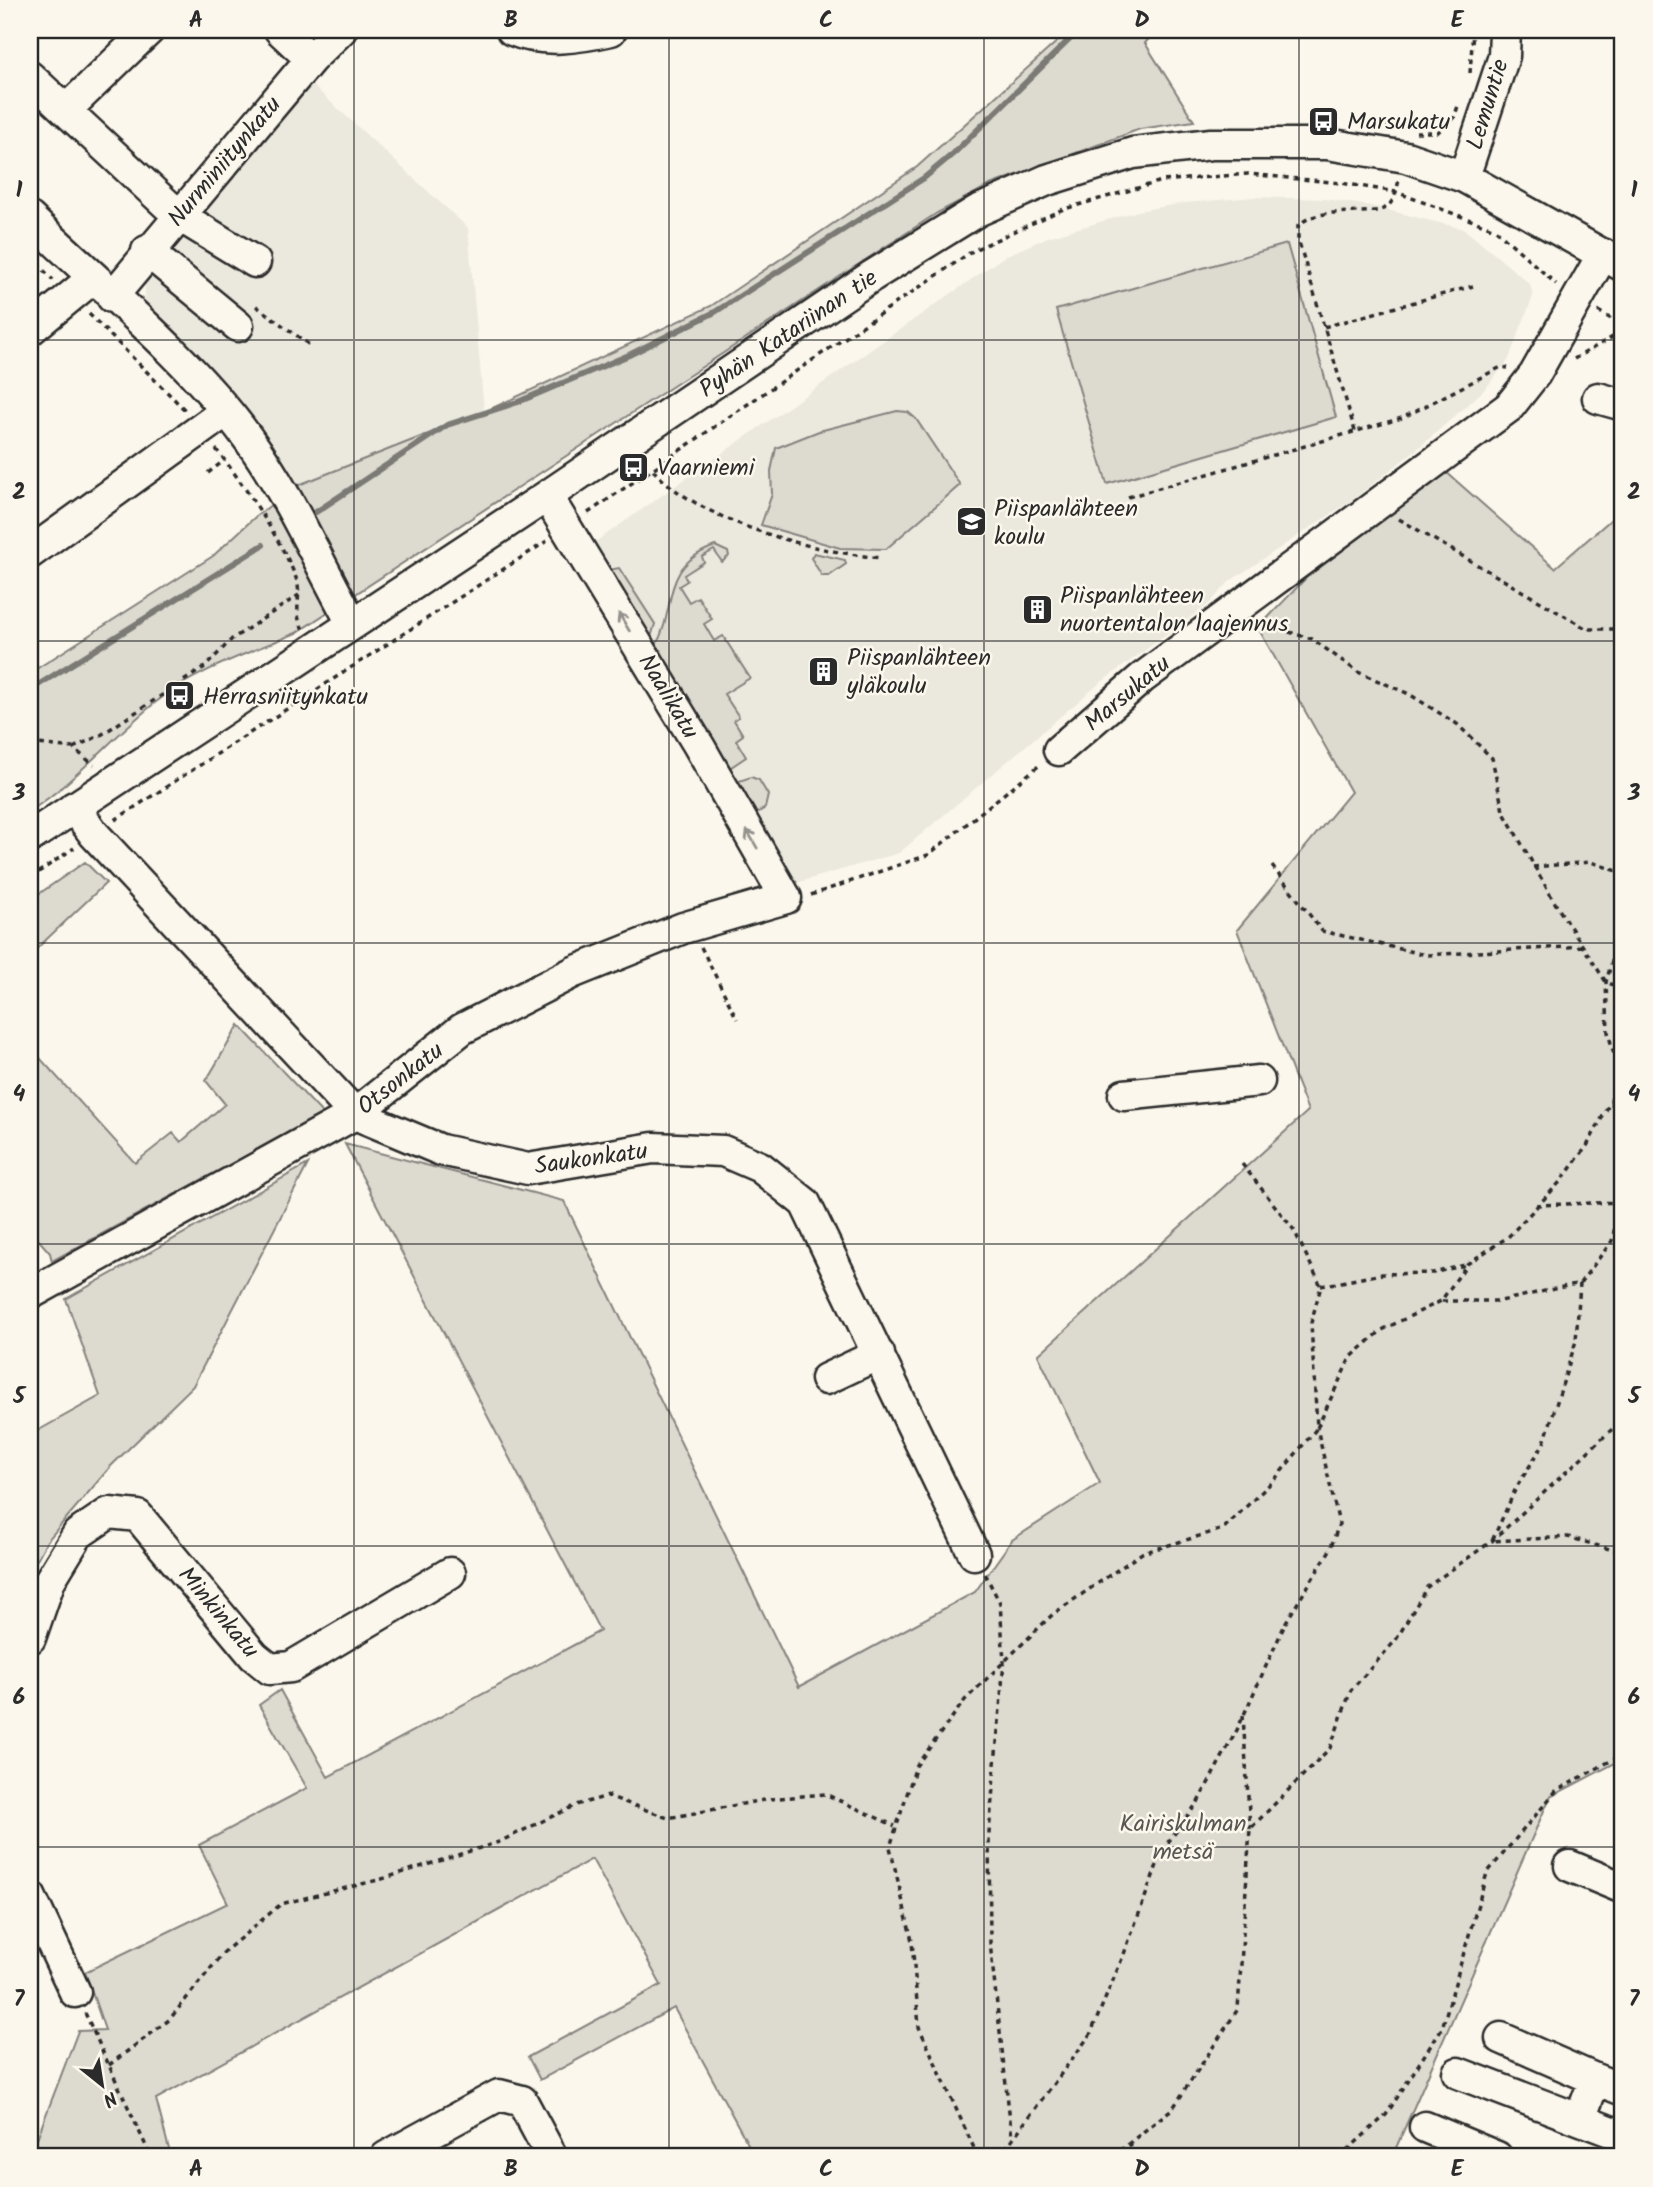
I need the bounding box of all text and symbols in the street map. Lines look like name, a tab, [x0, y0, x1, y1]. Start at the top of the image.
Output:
text: A	[189, 3, 203, 39]
text: B	[504, 3, 518, 39]
text: C	[819, 3, 833, 39]
text: D	[1134, 3, 1150, 39]
text: E	[1451, 3, 1465, 39]
street label: Lemuntie	[1456, 54, 1521, 155]
street label: Nurminiitynkatu	[158, 87, 292, 236]
place label: Marsukatu	[1347, 103, 1451, 142]
bus stop icon: Marsukatu	[1307, 104, 1341, 138]
text: 1	[16, 173, 23, 209]
text: 1	[1631, 173, 1638, 209]
street label: Pyhän Katariinan tie	[692, 260, 886, 409]
place label: Vaarniemi	[657, 449, 756, 488]
bus stop icon: Vaarniemi	[617, 450, 651, 484]
text: 2	[12, 475, 26, 511]
text: 2	[1627, 475, 1641, 511]
place label: Piispanlähteen koulu	[994, 490, 1138, 557]
school or university icon: Piispanlähteen koulu	[954, 505, 988, 539]
place label: Piispanlähteen nuortentalon laajennus	[1060, 577, 1288, 644]
building icon: Piispanlähteen nuortentalon laajennus	[1020, 592, 1054, 626]
one-way arrow	[617, 612, 631, 632]
place label: Piispanlähteen yläkoulu	[846, 639, 991, 706]
street label: Marsukatu	[1076, 646, 1180, 742]
street label: Naalikatu	[627, 647, 709, 747]
building icon: Piispanlähteen yläkoulu	[807, 654, 841, 688]
place label: Herrasniitynkatu	[203, 678, 369, 717]
bus stop icon: Herrasniitynkatu	[163, 679, 197, 713]
text: 3	[12, 776, 26, 812]
text: 3	[1627, 776, 1641, 812]
one-way arrow	[745, 829, 759, 849]
street label: Otsonkatu	[349, 1032, 453, 1126]
text: 4	[13, 1077, 26, 1113]
text: 4	[1628, 1077, 1641, 1113]
street label: Saukonkatu	[532, 1132, 651, 1187]
text: 5	[12, 1379, 27, 1415]
text: 5	[1627, 1379, 1642, 1415]
street label: Minkinkatu	[167, 1558, 269, 1668]
text: 6	[13, 1680, 25, 1716]
text: 6	[1628, 1680, 1640, 1716]
park label: Kairiskulman metsä	[1120, 1805, 1246, 1872]
text: 7	[14, 1982, 26, 2018]
text: 7	[1629, 1982, 1641, 2018]
north arrow	[66, 2050, 136, 2120]
text: N	[97, 2082, 122, 2114]
text: A	[189, 2152, 203, 2187]
text: B	[504, 2152, 518, 2187]
text: C	[819, 2152, 833, 2187]
text: D	[1134, 2152, 1150, 2187]
text: E	[1451, 2152, 1465, 2187]

